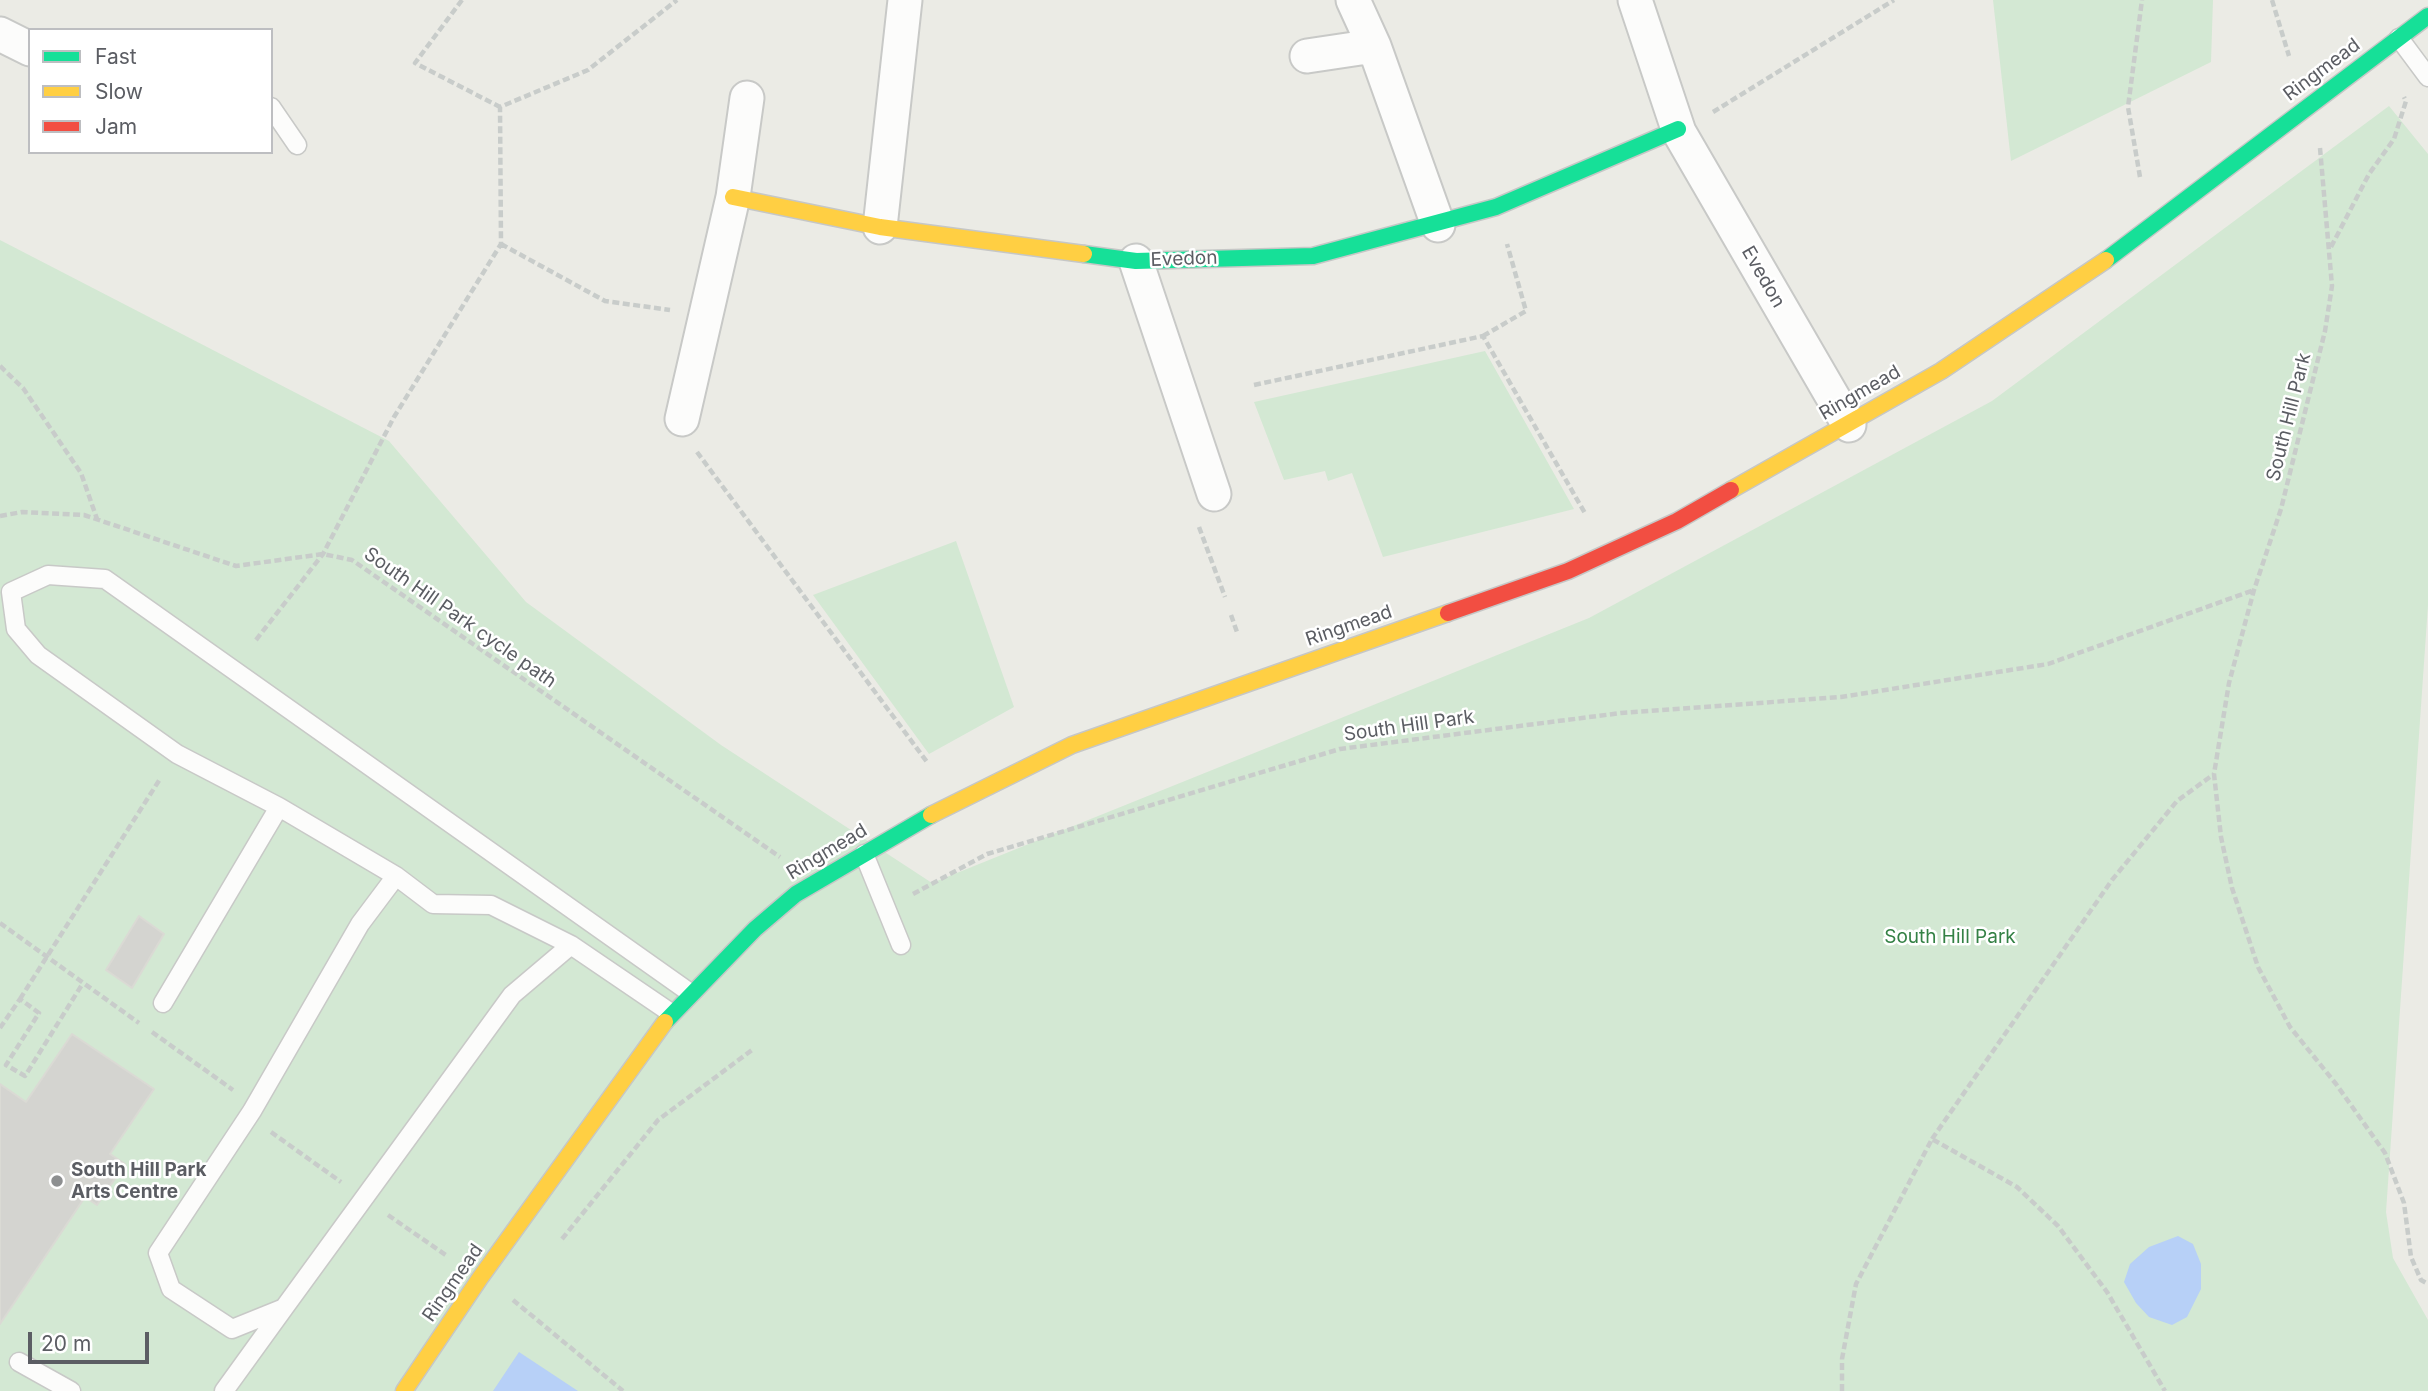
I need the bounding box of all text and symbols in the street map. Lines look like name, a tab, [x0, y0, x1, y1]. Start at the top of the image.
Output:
legend	[28, 28, 273, 154]
street label: Ringmead	[2279, 34, 2365, 106]
text: Fast	[95, 44, 137, 69]
text: Slow	[95, 79, 143, 104]
text: Jam	[95, 114, 137, 139]
street label: Evedon	[1736, 242, 1790, 312]
street label: Evedon	[1150, 246, 1218, 272]
street label: South Hill Park	[2262, 350, 2316, 484]
street label: Ringmead	[1815, 361, 1905, 425]
street label: South Hill Park cycle path	[359, 543, 561, 693]
street label: Ringmead	[1303, 601, 1395, 651]
street label: South Hill Park	[1342, 706, 1476, 746]
street label: Ringmead	[783, 819, 871, 885]
park label: South Hill Park	[1884, 926, 2016, 948]
place label: South Hill Park Arts Centre	[71, 1159, 207, 1203]
marker: South Hill Park Arts Centre	[49, 1173, 65, 1189]
street label: Ringmead	[418, 1240, 488, 1326]
scale bar	[32, 1318, 152, 1362]
text: 20 m	[41, 1331, 91, 1356]

